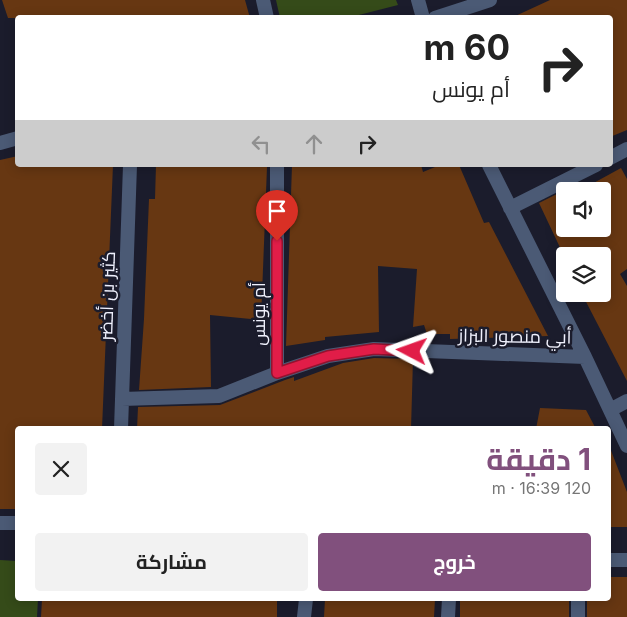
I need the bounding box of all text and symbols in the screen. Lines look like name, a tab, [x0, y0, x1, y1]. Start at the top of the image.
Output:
text: 60 m	[423, 26, 510, 68]
icon: right	[528, 35, 593, 100]
text: أم يونس	[432, 76, 510, 102]
icon: left	[247, 130, 275, 158]
icon: ahead	[300, 130, 328, 158]
icon: right	[353, 130, 381, 158]
map controls	[556, 182, 611, 302]
button: sound	[556, 182, 611, 237]
pin	[256, 190, 298, 241]
icon: arrive	[263, 197, 291, 225]
button: layers	[556, 247, 611, 302]
street label: كثير بن أخضر	[95, 251, 120, 342]
street label: أم يونس	[248, 282, 271, 346]
position arrow	[385, 324, 437, 376]
street label: أبي منصور البزاز	[457, 324, 572, 351]
text: 1 دقيقة	[486, 441, 591, 477]
button: close	[35, 443, 87, 495]
text: 120 m · 16:39	[492, 478, 591, 498]
button: مشاركة	[35, 533, 308, 591]
button: خروج	[318, 533, 591, 591]

